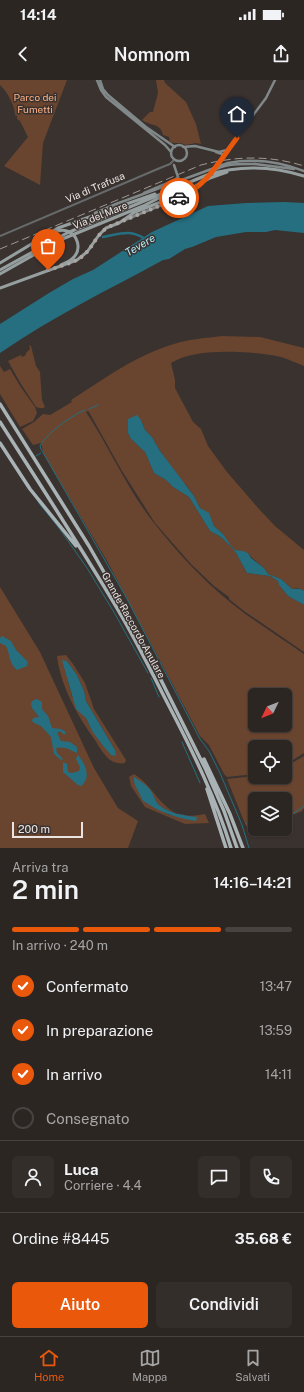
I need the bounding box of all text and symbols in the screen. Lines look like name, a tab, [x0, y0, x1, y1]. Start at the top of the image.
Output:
text: 14:14	[20, 6, 57, 23]
icon: back	[12, 43, 34, 65]
icon: share	[270, 43, 292, 65]
text: Nomnom	[114, 44, 190, 65]
park label: Parco dei Fumetti	[13, 91, 57, 115]
pin	[220, 97, 254, 138]
icon: home	[226, 103, 248, 125]
street label: Via di Trafusa	[64, 169, 126, 205]
courier	[159, 178, 199, 218]
icon: car	[168, 187, 190, 209]
street label: Via del Mare	[71, 198, 129, 231]
pin	[31, 229, 65, 270]
water label: Tevere	[123, 231, 157, 259]
icon: bag	[37, 235, 59, 257]
street label: Grande Raccordo Anulare	[100, 570, 168, 680]
north arrow	[248, 688, 292, 732]
map controls	[248, 688, 292, 836]
button: locate	[248, 740, 292, 784]
button: layers	[248, 792, 292, 836]
scale bar	[12, 820, 83, 839]
text: 200 m	[18, 823, 50, 835]
text: Arriva tra	[12, 860, 68, 875]
text: 2 min	[12, 874, 79, 905]
text: 14:16–14:21	[213, 874, 292, 891]
text: In arrivo · 240 m	[12, 938, 108, 953]
icon: check	[12, 975, 34, 997]
text: Confermato	[46, 978, 128, 995]
text: 13:47	[260, 979, 292, 994]
icon: check	[12, 1019, 34, 1041]
text: In preparazione	[46, 1022, 153, 1039]
text: 13:59	[259, 1023, 292, 1038]
icon: check	[12, 1063, 34, 1085]
text: In arrivo	[46, 1066, 102, 1083]
text: 14:11	[265, 1067, 292, 1082]
text: Consegnato	[46, 1110, 129, 1127]
button: person	[12, 1156, 54, 1198]
button: chat	[198, 1156, 240, 1198]
button: phone	[250, 1156, 292, 1198]
text: Luca	[64, 1161, 98, 1178]
text: Corriere · 4.4	[64, 1178, 142, 1193]
text: Ordine #8445	[12, 1230, 109, 1247]
text: 35.68 €	[235, 1230, 292, 1247]
button: Aiuto	[12, 1282, 148, 1328]
button: Condividi	[156, 1282, 292, 1328]
tab: Home	[34, 1347, 64, 1383]
tab: Mappa	[132, 1347, 167, 1383]
tab: Salvati	[235, 1347, 270, 1383]

